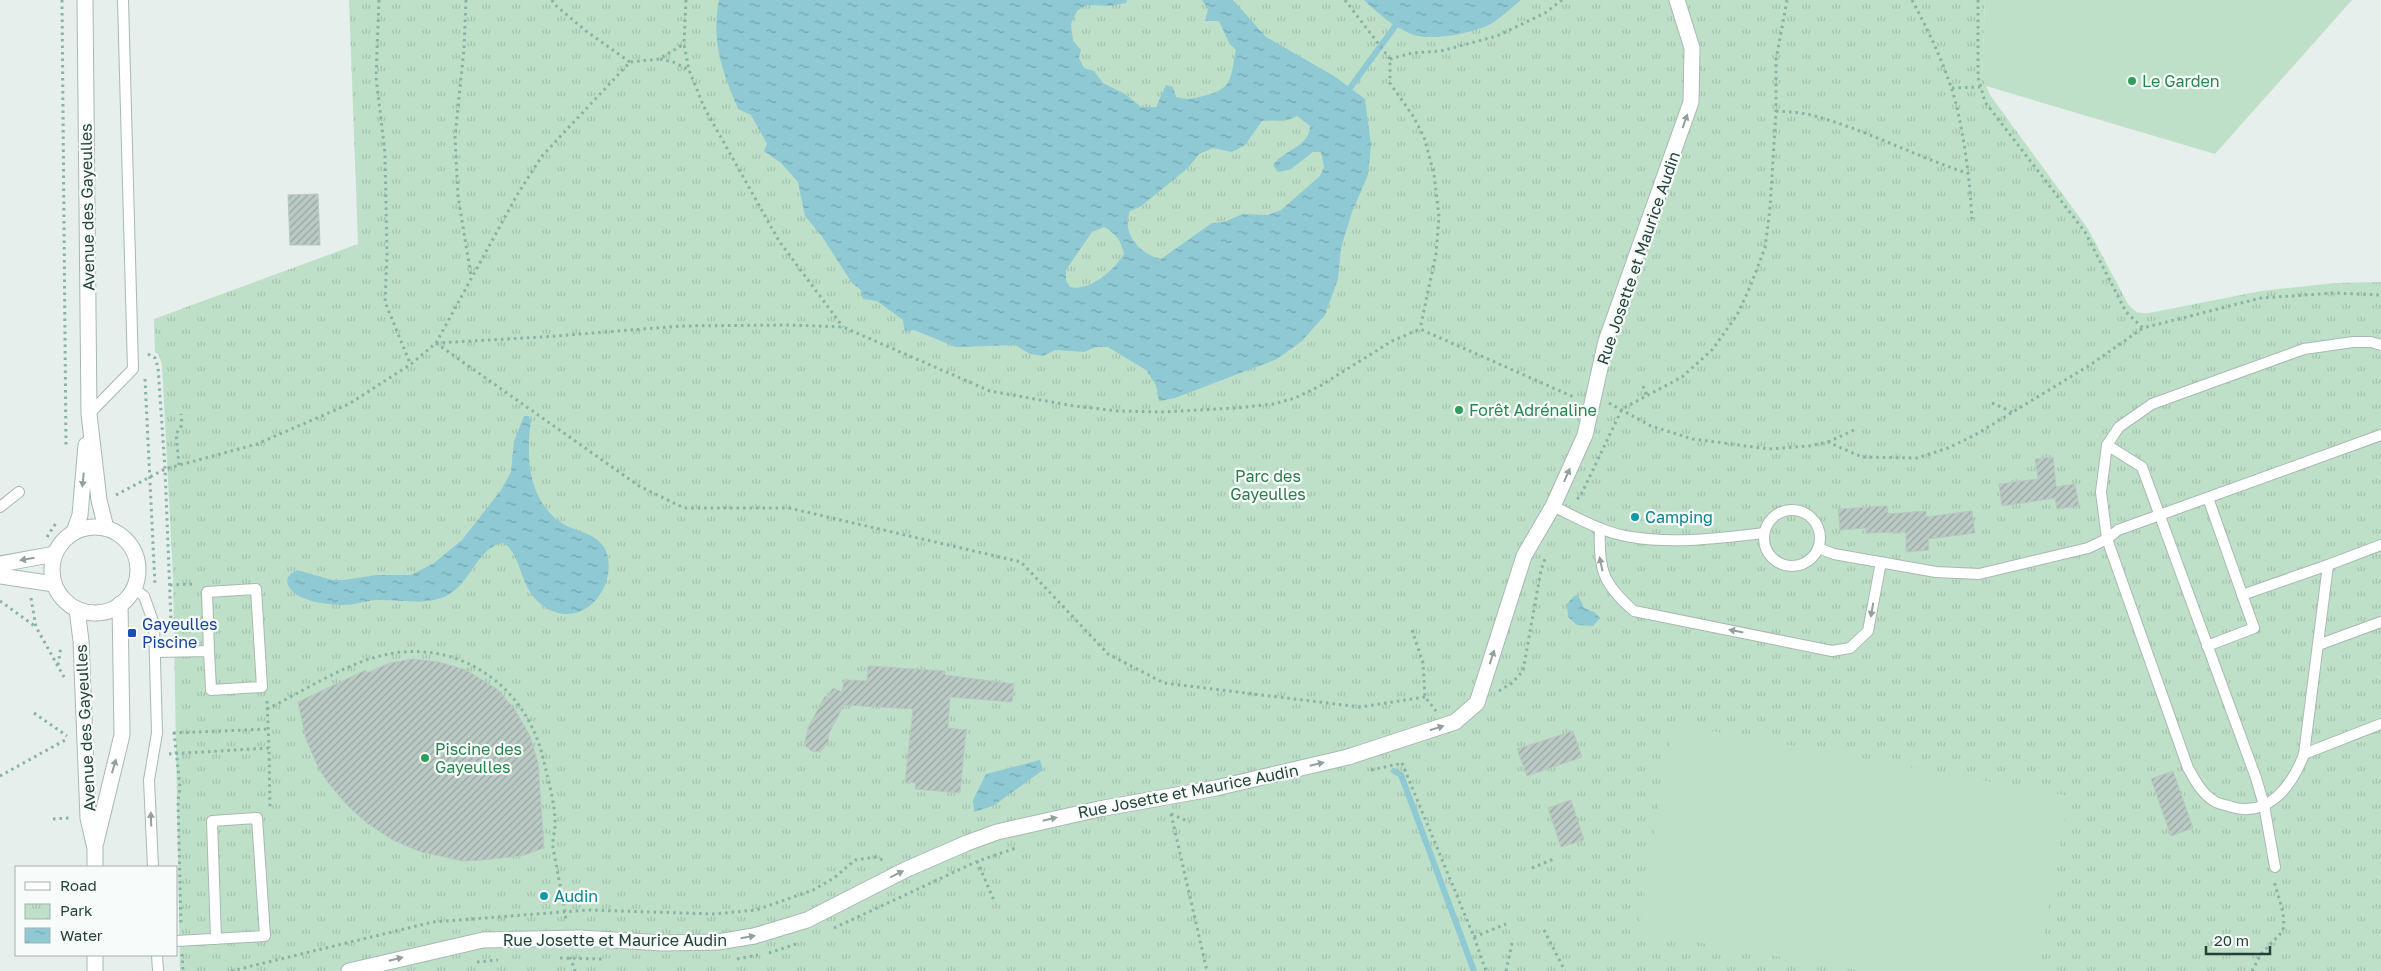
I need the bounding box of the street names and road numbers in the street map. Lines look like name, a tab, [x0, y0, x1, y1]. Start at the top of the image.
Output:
street label: Avenue des Gayeulles	[76, 123, 98, 291]
street label: Rue Josette et Maurice Audin	[1592, 149, 1684, 367]
street label: Avenue des Gayeulles	[71, 644, 99, 812]
street label: Rue Josette et Maurice Audin	[1076, 760, 1300, 822]
street label: Rue Josette et Maurice Audin	[503, 930, 727, 950]

